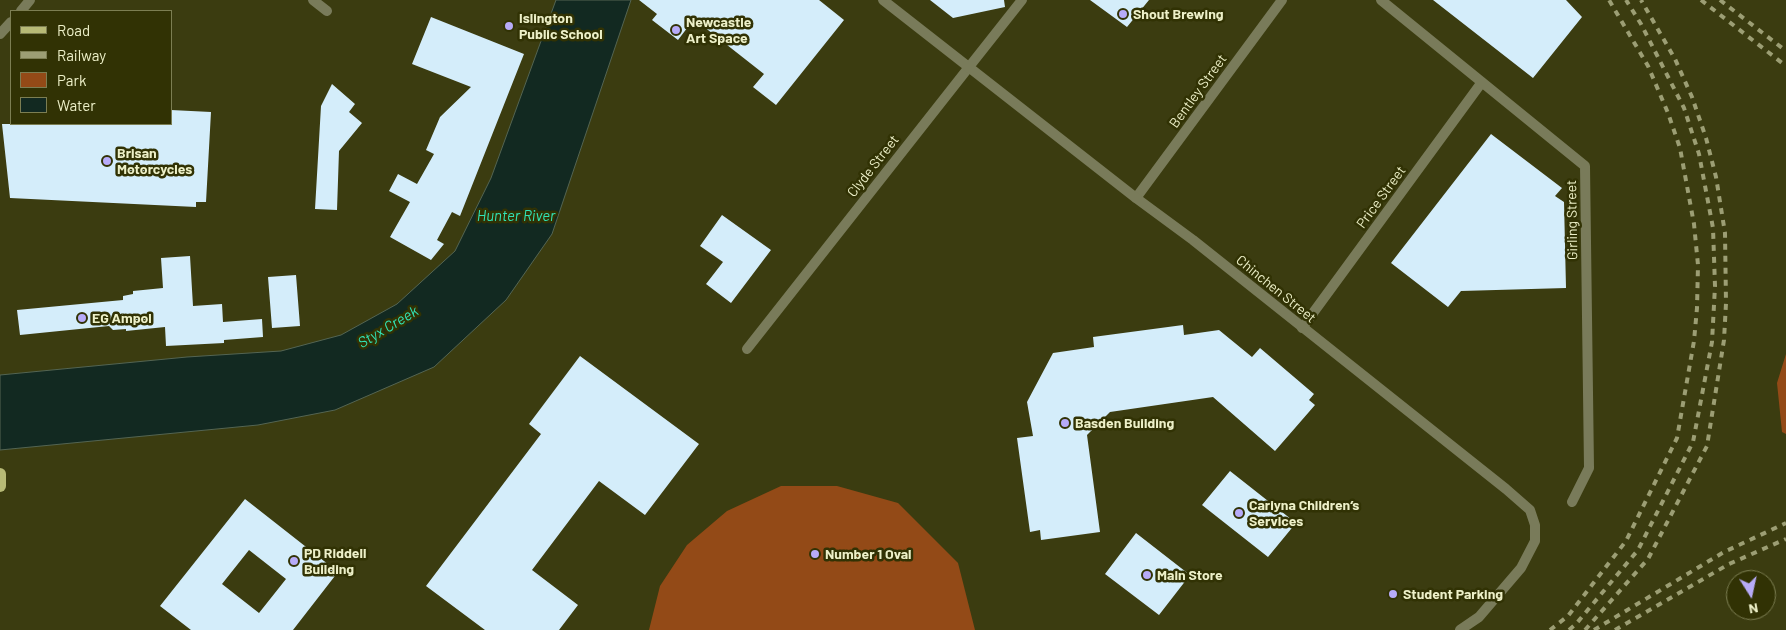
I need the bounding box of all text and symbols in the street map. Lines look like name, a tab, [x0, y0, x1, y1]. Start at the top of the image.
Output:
place label: Shout Brewing	[1133, 6, 1224, 22]
marker: Shout Brewing	[1117, 8, 1129, 20]
legend	[10, 10, 172, 125]
place label: Islington Public School	[519, 10, 603, 42]
place label: Newcastle Art Space	[686, 14, 751, 46]
marker: Islington Public School	[503, 20, 515, 32]
text: Road	[57, 21, 90, 39]
marker: Newcastle Art Space	[670, 24, 682, 36]
text: Railway	[57, 46, 106, 64]
street label: Bentley Street	[1166, 51, 1230, 131]
text: Park	[57, 71, 86, 89]
text: Water	[57, 96, 96, 114]
street label: Clyde Street	[844, 132, 902, 200]
place label: Brisan Motorcycles	[117, 145, 192, 178]
marker: Brisan Motorcycles	[101, 155, 113, 167]
street label: Price Street	[1353, 163, 1409, 231]
street label: Girling Street	[1563, 180, 1581, 260]
water label: Hunter River	[477, 207, 555, 225]
street label: Chinchen Street	[1233, 252, 1319, 326]
water label: Styx Creek	[355, 302, 421, 352]
place label: EG Ampol	[92, 310, 152, 326]
marker: EG Ampol	[76, 312, 88, 324]
place label: Basden Building	[1075, 415, 1174, 431]
marker: Basden Building	[1059, 417, 1071, 429]
place label: Cariyna Children‘s Services	[1249, 497, 1359, 530]
marker: Cariyna Children‘s Services	[1233, 507, 1245, 519]
place label: PD Riddell Building	[304, 545, 366, 578]
place label: Number 1 Oval	[825, 546, 911, 562]
marker: Number 1 Oval	[809, 548, 821, 560]
marker: PD Riddell Building	[288, 555, 300, 567]
place label: Main Store	[1157, 567, 1223, 583]
marker: Main Store	[1141, 569, 1153, 581]
north arrow	[1726, 570, 1776, 620]
place label: Student Parking	[1403, 586, 1503, 602]
marker: Student Parking	[1387, 588, 1399, 600]
text: N	[1747, 600, 1760, 618]

